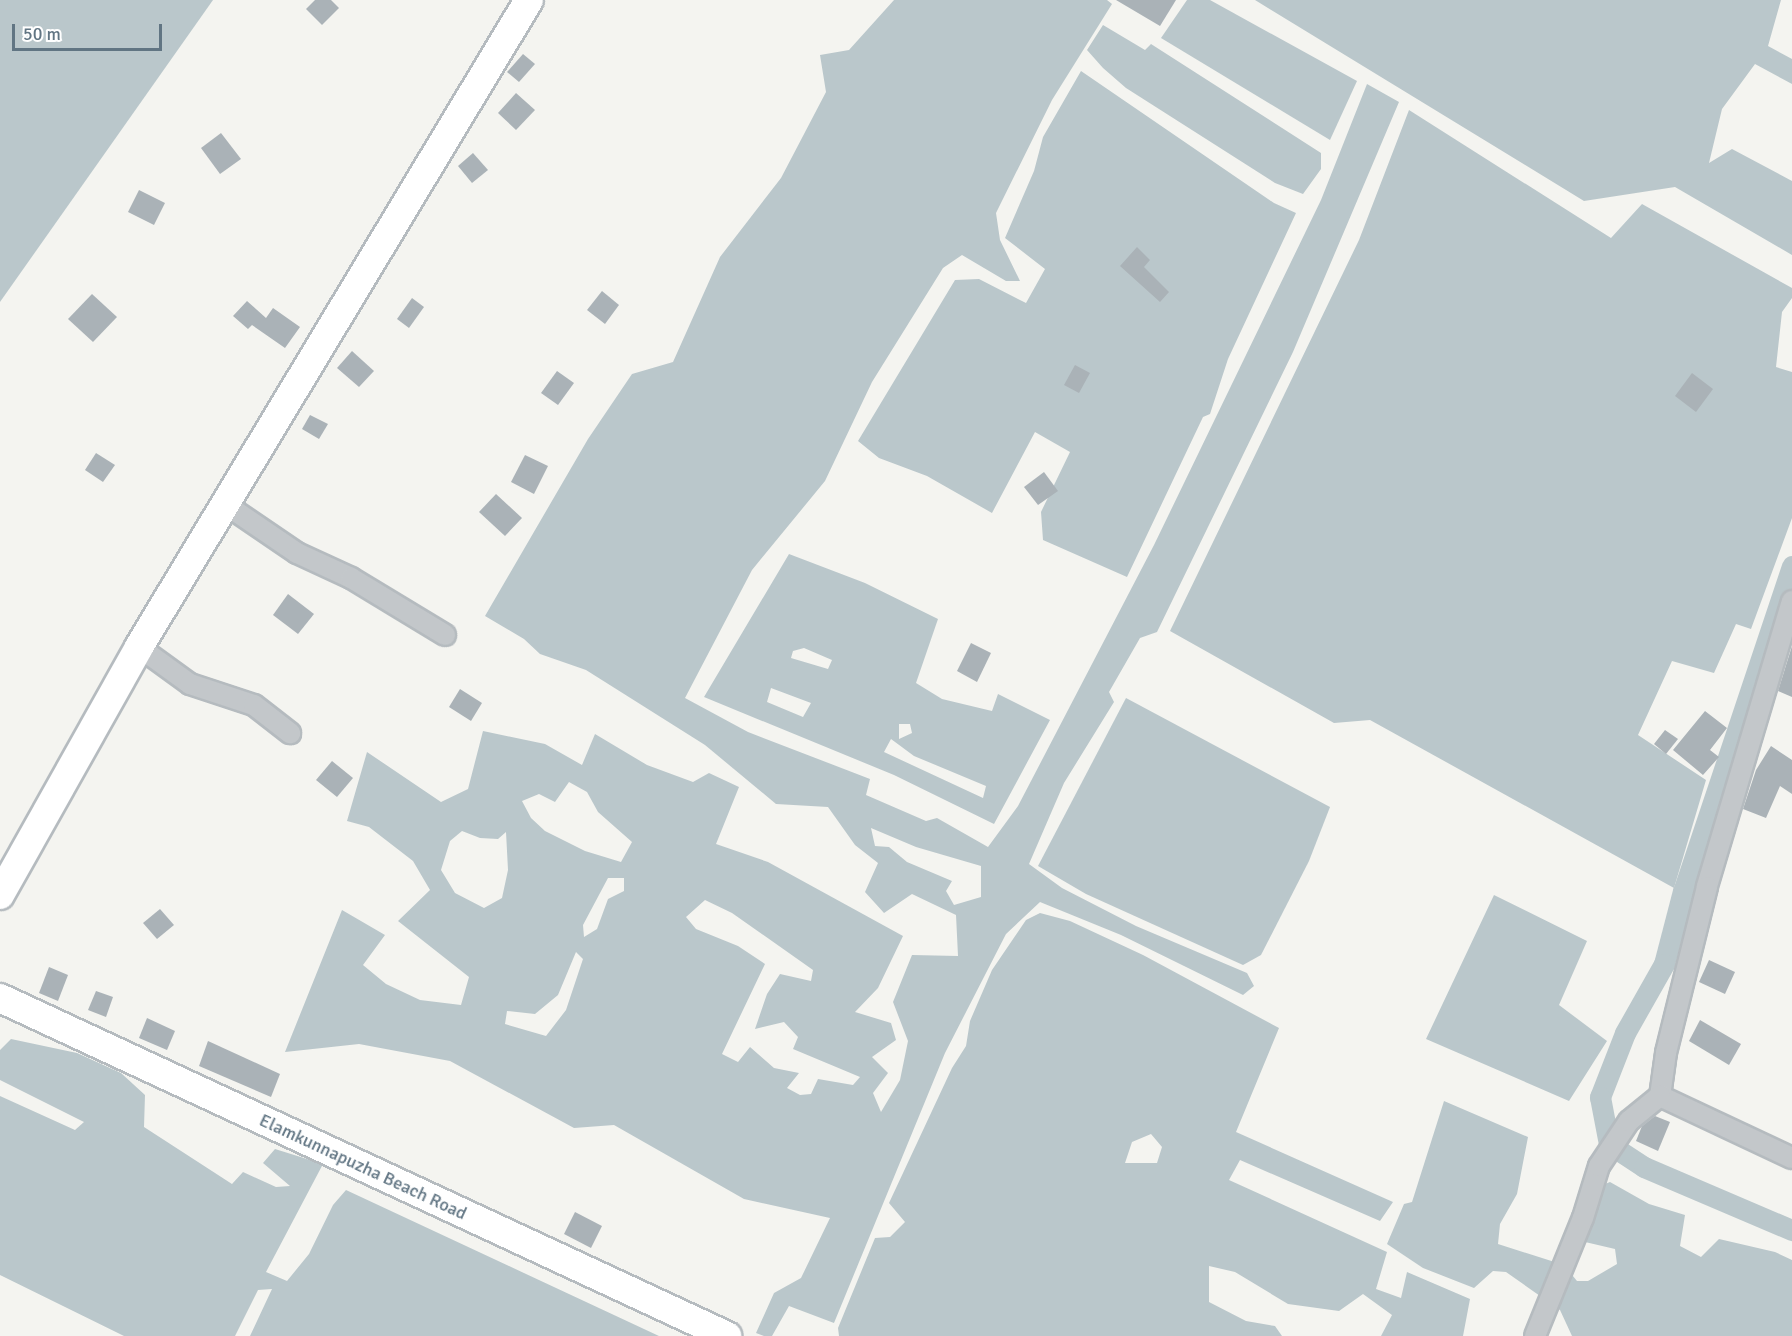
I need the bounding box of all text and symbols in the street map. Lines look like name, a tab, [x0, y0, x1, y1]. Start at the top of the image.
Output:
scale bar	[15, 12, 165, 50]
text: 50 m	[23, 23, 61, 45]
street label: Elamkunnapuzha Beach Road	[256, 1109, 470, 1225]

